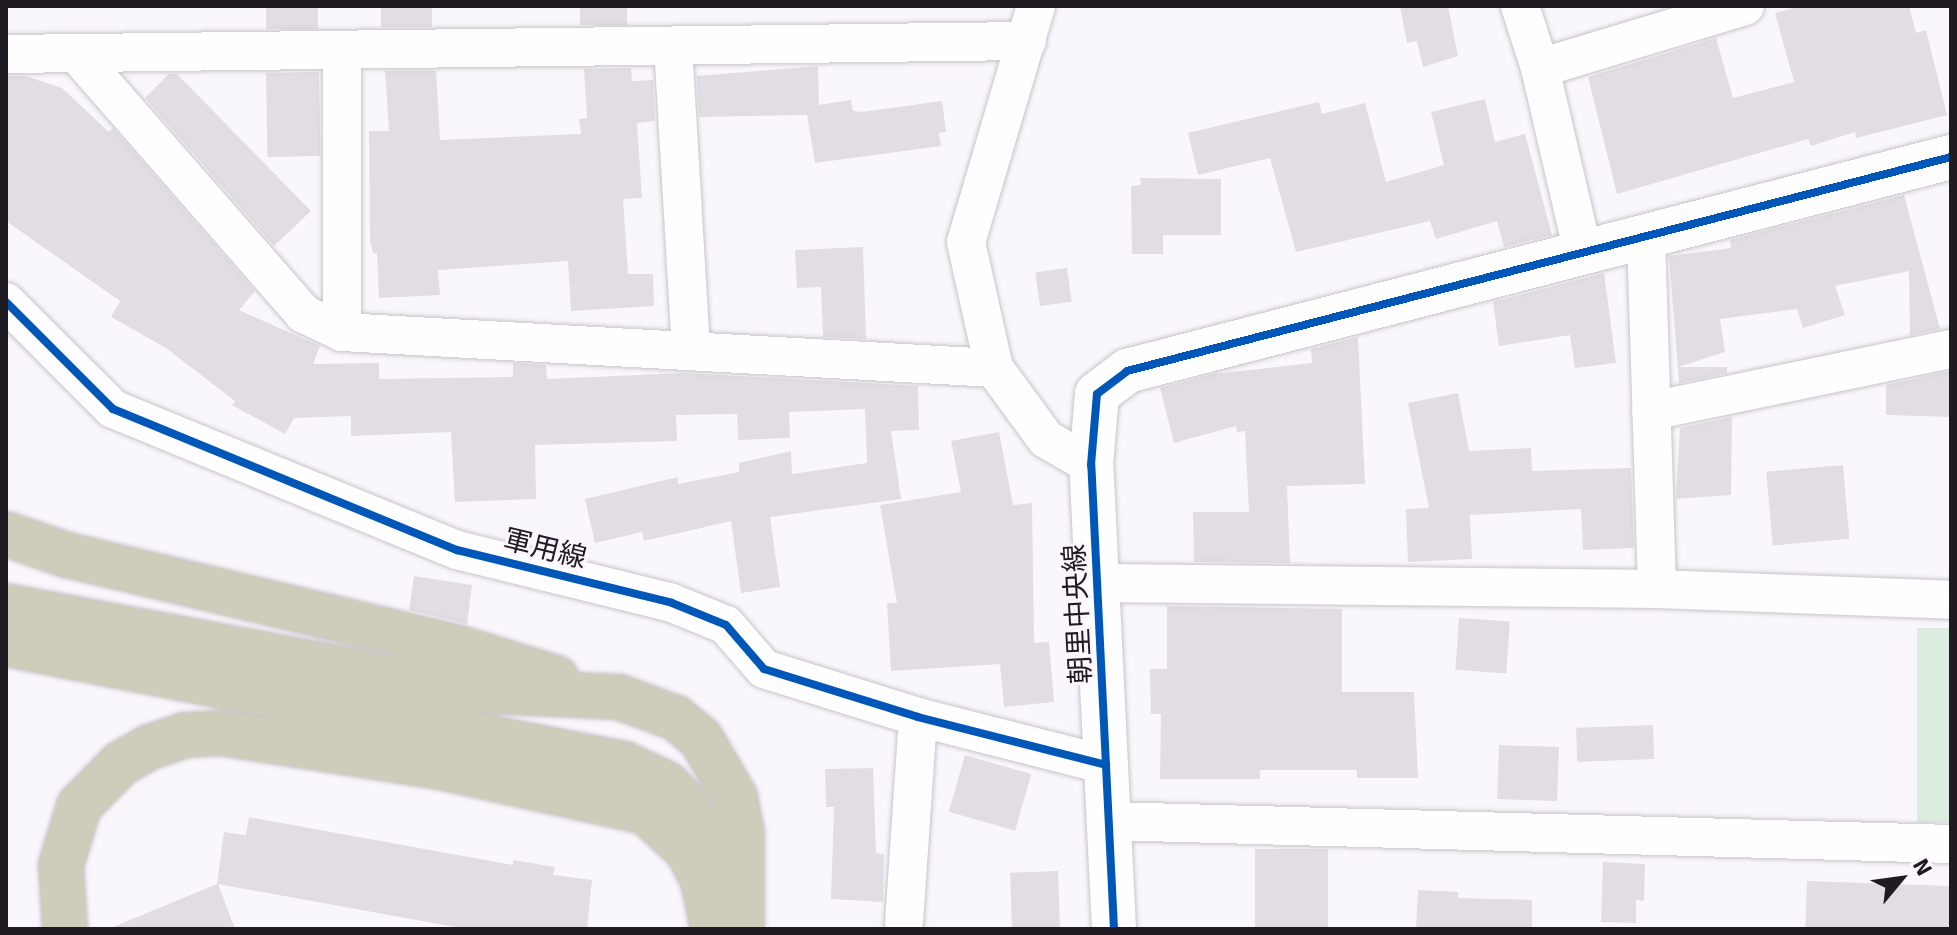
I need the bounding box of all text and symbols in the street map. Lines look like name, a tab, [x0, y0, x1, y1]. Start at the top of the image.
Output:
street label: 軍用線	[500, 523, 590, 575]
street label: 朝里中央線	[1058, 543, 1098, 685]
north arrow	[1861, 839, 1941, 919]
text: N	[1907, 854, 1938, 880]

